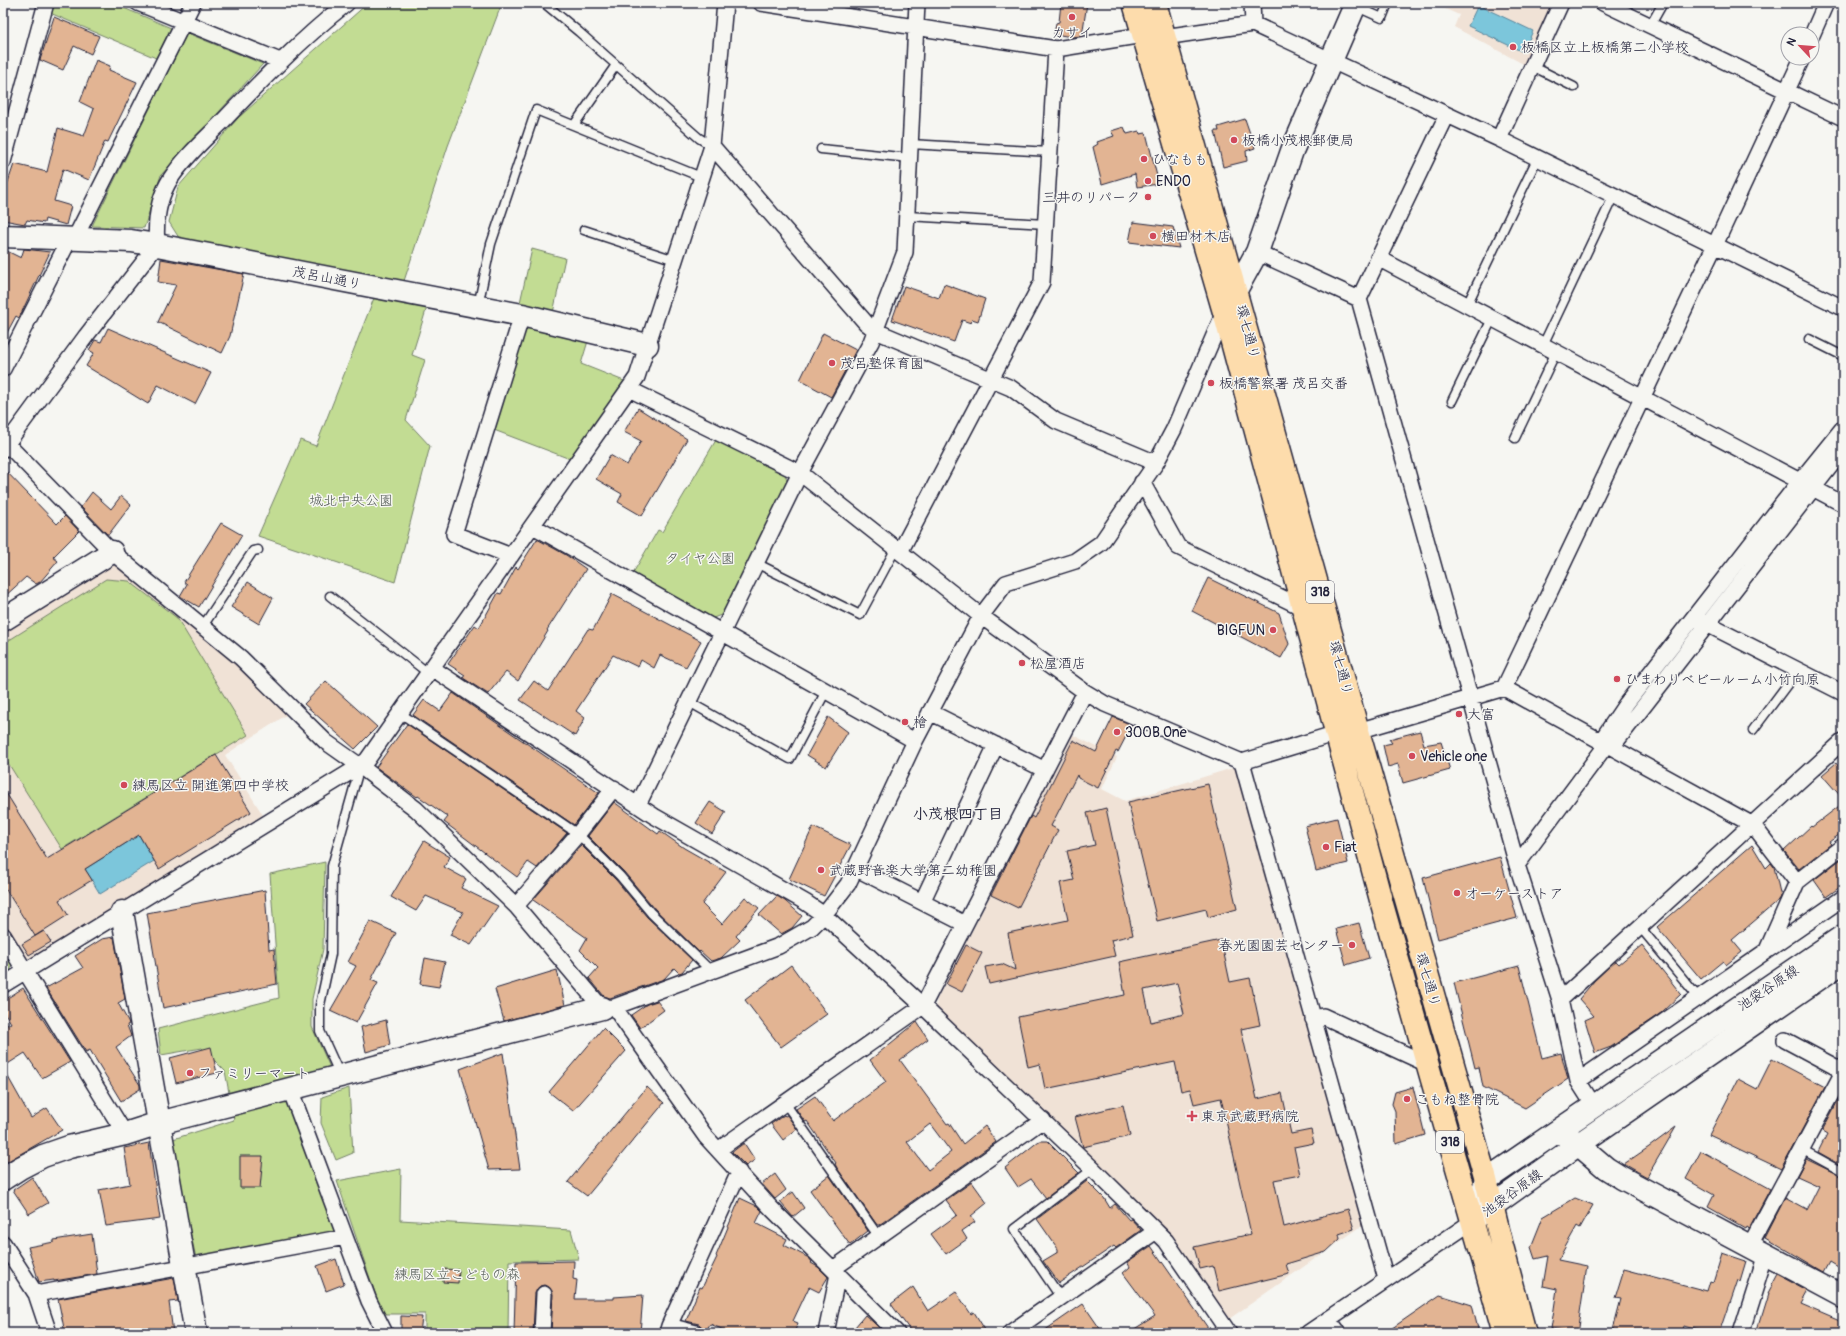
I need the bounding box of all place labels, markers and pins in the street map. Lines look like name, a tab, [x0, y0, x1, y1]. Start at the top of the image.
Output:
marker: カサイ	[1067, 12, 1077, 22]
place label: カサイ	[1051, 24, 1093, 41]
place label: 板橋区立上板橋第二小学校	[1521, 39, 1689, 56]
marker: 板橋区立上板橋第二小学校	[1508, 42, 1518, 52]
place label: 板橋小茂根郵便局	[1242, 132, 1354, 149]
marker: 板橋小茂根郵便局	[1229, 135, 1239, 145]
place label: ひなもも	[1152, 151, 1208, 168]
marker: ひなもも	[1139, 154, 1149, 164]
place label: ENDO	[1156, 173, 1191, 190]
marker: ENDO	[1143, 176, 1153, 186]
place label: 三井のリパーク	[1042, 189, 1140, 206]
marker: 三井のリパーク	[1143, 192, 1153, 202]
place label: 横田材木店	[1161, 228, 1231, 245]
marker: 横田材木店	[1148, 231, 1158, 241]
place label: 茂呂塾保育園	[840, 355, 924, 372]
marker: 茂呂塾保育園	[827, 358, 837, 368]
place label: 板橋警察署 茂呂交番	[1219, 375, 1348, 392]
marker: 板橋警察署 茂呂交番	[1206, 378, 1216, 388]
place label: BIGFUN	[1217, 622, 1265, 639]
marker: BIGFUN	[1268, 625, 1278, 635]
place label: 松屋酒店	[1030, 655, 1086, 672]
marker: 松屋酒店	[1017, 658, 1027, 668]
place label: ひまわりベビールーム小竹向原	[1625, 671, 1819, 688]
marker: ひまわりベビールーム小竹向原	[1612, 674, 1622, 684]
place label: 大富	[1467, 706, 1495, 723]
marker: 大富	[1454, 709, 1464, 719]
place label: 檜	[913, 714, 927, 731]
marker: 檜	[900, 717, 910, 727]
place label: 300B One	[1125, 724, 1187, 741]
marker: 300B One	[1112, 727, 1122, 737]
place label: Vehicle one	[1420, 748, 1487, 765]
marker: Vehicle one	[1407, 751, 1417, 761]
place label: 練馬区立 開進第四中学校	[132, 777, 289, 794]
marker: 練馬区立 開進第四中学校	[119, 780, 129, 790]
place label: Fiat	[1334, 839, 1357, 856]
marker: Fiat	[1321, 842, 1331, 852]
place label: 武蔵野音楽大学第二幼稚園	[829, 862, 997, 879]
marker: 武蔵野音楽大学第二幼稚園	[816, 865, 826, 875]
place label: オーケーストア	[1465, 885, 1563, 902]
marker: オーケーストア	[1452, 888, 1462, 898]
place label: 春光園園芸センター	[1219, 937, 1344, 954]
marker: 春光園園芸センター	[1347, 940, 1357, 950]
place label: ファミリーマート	[198, 1065, 310, 1082]
marker: ファミリーマート	[185, 1068, 195, 1078]
place label: こもね整骨院	[1415, 1091, 1499, 1108]
marker: こもね整骨院	[1402, 1094, 1412, 1104]
place label: 東京武蔵野病院	[1201, 1108, 1299, 1125]
marker: 東京武蔵野病院	[1186, 1110, 1198, 1122]

